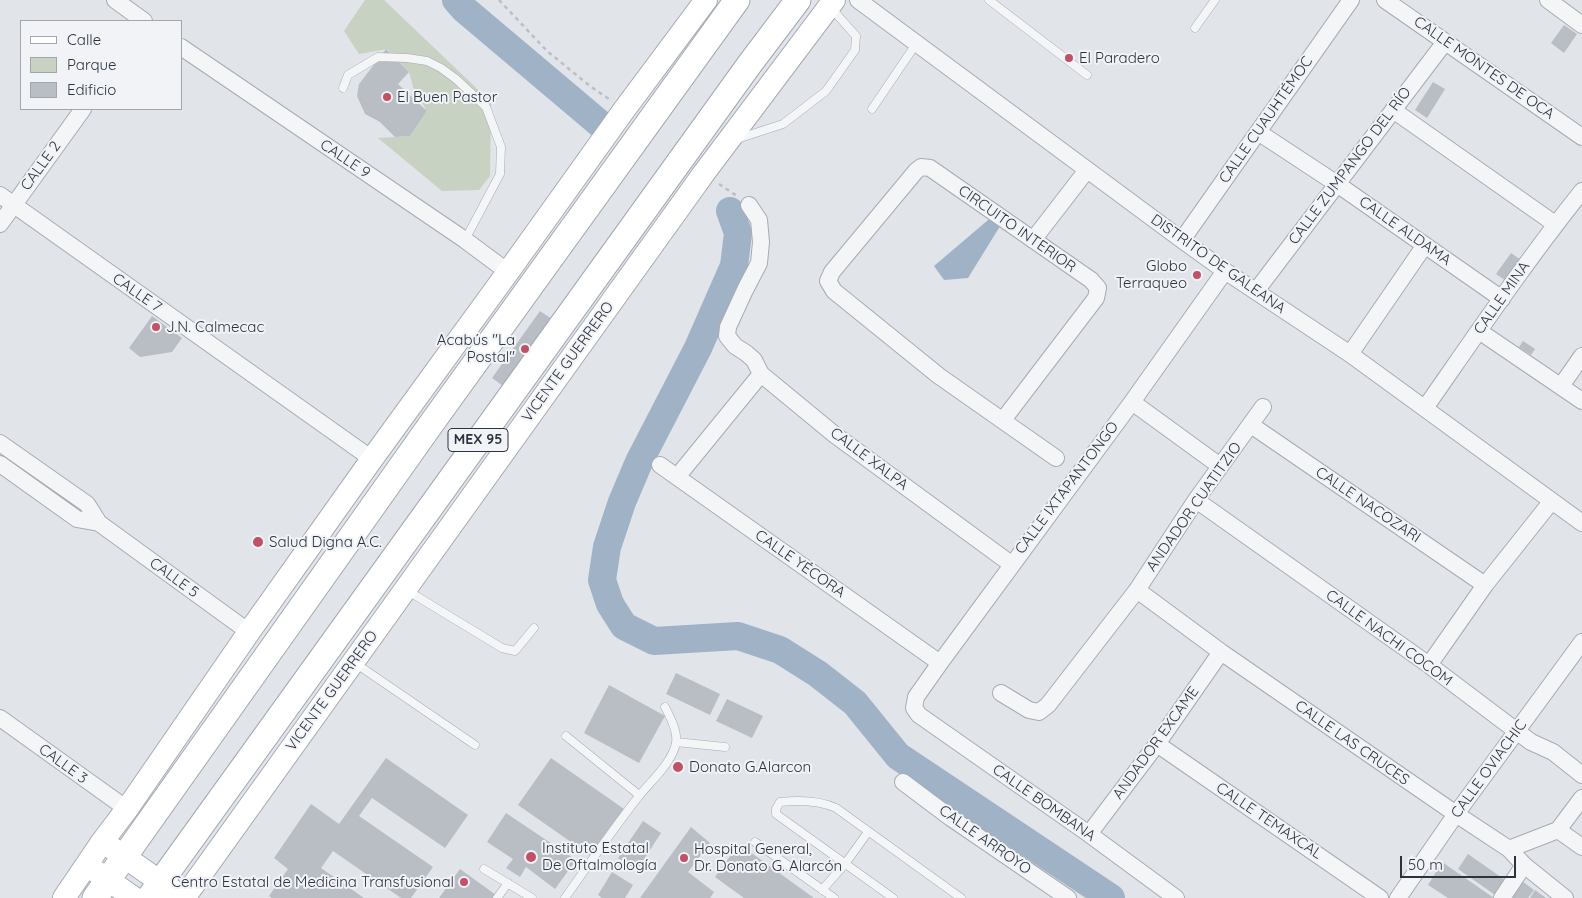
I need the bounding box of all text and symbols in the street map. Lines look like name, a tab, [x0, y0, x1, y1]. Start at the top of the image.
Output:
street label: CALLE MONTES DE OCA	[1410, 13, 1558, 123]
legend	[20, 20, 182, 110]
text: Calle	[67, 30, 101, 49]
place label: El Paradero	[1079, 49, 1160, 67]
marker: El Paradero	[1063, 52, 1075, 64]
street label: CALLE CUAUHTÉMOC	[1215, 53, 1317, 187]
text: Parque	[67, 55, 117, 74]
text: Edificio	[67, 80, 116, 99]
street label: CALLE ZUMPANGO DEL RÍO	[1285, 84, 1415, 248]
place label: El Buen Pastor	[397, 88, 497, 106]
marker: El Buen Pastor	[381, 91, 393, 103]
street label: CALLE 9	[317, 136, 373, 182]
street label: CALLE 2	[17, 138, 65, 194]
street label: CIRCUITO INTERIOR	[955, 182, 1079, 276]
street label: CALLE ALDAMA	[1355, 193, 1455, 269]
street label: DISTRITO DE GALEANA	[1147, 211, 1289, 317]
place label: Globo Terraqueo	[1116, 257, 1187, 292]
street label: CALLE MINA	[1470, 258, 1534, 338]
marker: Globo Terraqueo	[1191, 269, 1203, 281]
street label: CALLE 7	[109, 270, 165, 316]
street label: VICENTE GUERRERO	[518, 298, 618, 426]
place label: J.N. Calmecac	[166, 318, 264, 336]
marker: J.N. Calmecac	[150, 321, 162, 333]
place label: Acabús "La Postal"	[437, 331, 515, 366]
marker: Acabús "La Postal"	[519, 343, 531, 355]
street label: CALLE IXTAPANTONGO	[1011, 418, 1123, 558]
street label: CALLE XALPA	[826, 424, 912, 494]
road number: MEX 95	[448, 428, 508, 452]
street label: ANDADOR CUATITZIO	[1143, 439, 1245, 575]
street label: CALLE NACOZARI	[1312, 463, 1424, 547]
street label: CALLE YÉCORA	[751, 526, 849, 602]
place label: Salud Digna A.C.	[269, 533, 382, 551]
marker: Salud Digna A.C.	[251, 535, 265, 549]
street label: CALLE 5	[146, 554, 202, 602]
street label: CALLE NACHI COCOM	[1322, 586, 1456, 690]
street label: VICENTE GUERRERO	[282, 627, 382, 755]
street label: ANDADOR EXCAME	[1109, 683, 1203, 803]
street label: CALLE LAS CRUCES	[1291, 697, 1413, 789]
street label: CALLE OVIACHIC	[1447, 716, 1531, 822]
street label: CALLE 3	[35, 740, 91, 788]
place label: Donato G.Alarcon	[689, 758, 811, 776]
marker: Donato G.Alarcon	[671, 760, 685, 774]
street label: CALLE BOMBANA	[989, 761, 1099, 845]
street label: CALLE TEMAXCAL	[1213, 779, 1325, 863]
street label: CALLE ARROYO	[935, 802, 1035, 878]
place label: Instituto Estatal De Oftalmología	[542, 839, 657, 874]
place label: Hospital General, Dr. Donato G. Alarcón	[694, 840, 842, 875]
scale bar	[1402, 846, 1518, 878]
marker: Instituto Estatal De Oftalmología	[524, 850, 538, 864]
marker: Hospital General, Dr. Donato G. Alarcón	[678, 852, 690, 864]
text: 50 m	[1408, 855, 1443, 874]
place label: Centro Estatal de Medicina Transfusional	[171, 873, 454, 891]
marker: Centro Estatal de Medicina Transfusional	[458, 876, 470, 888]

